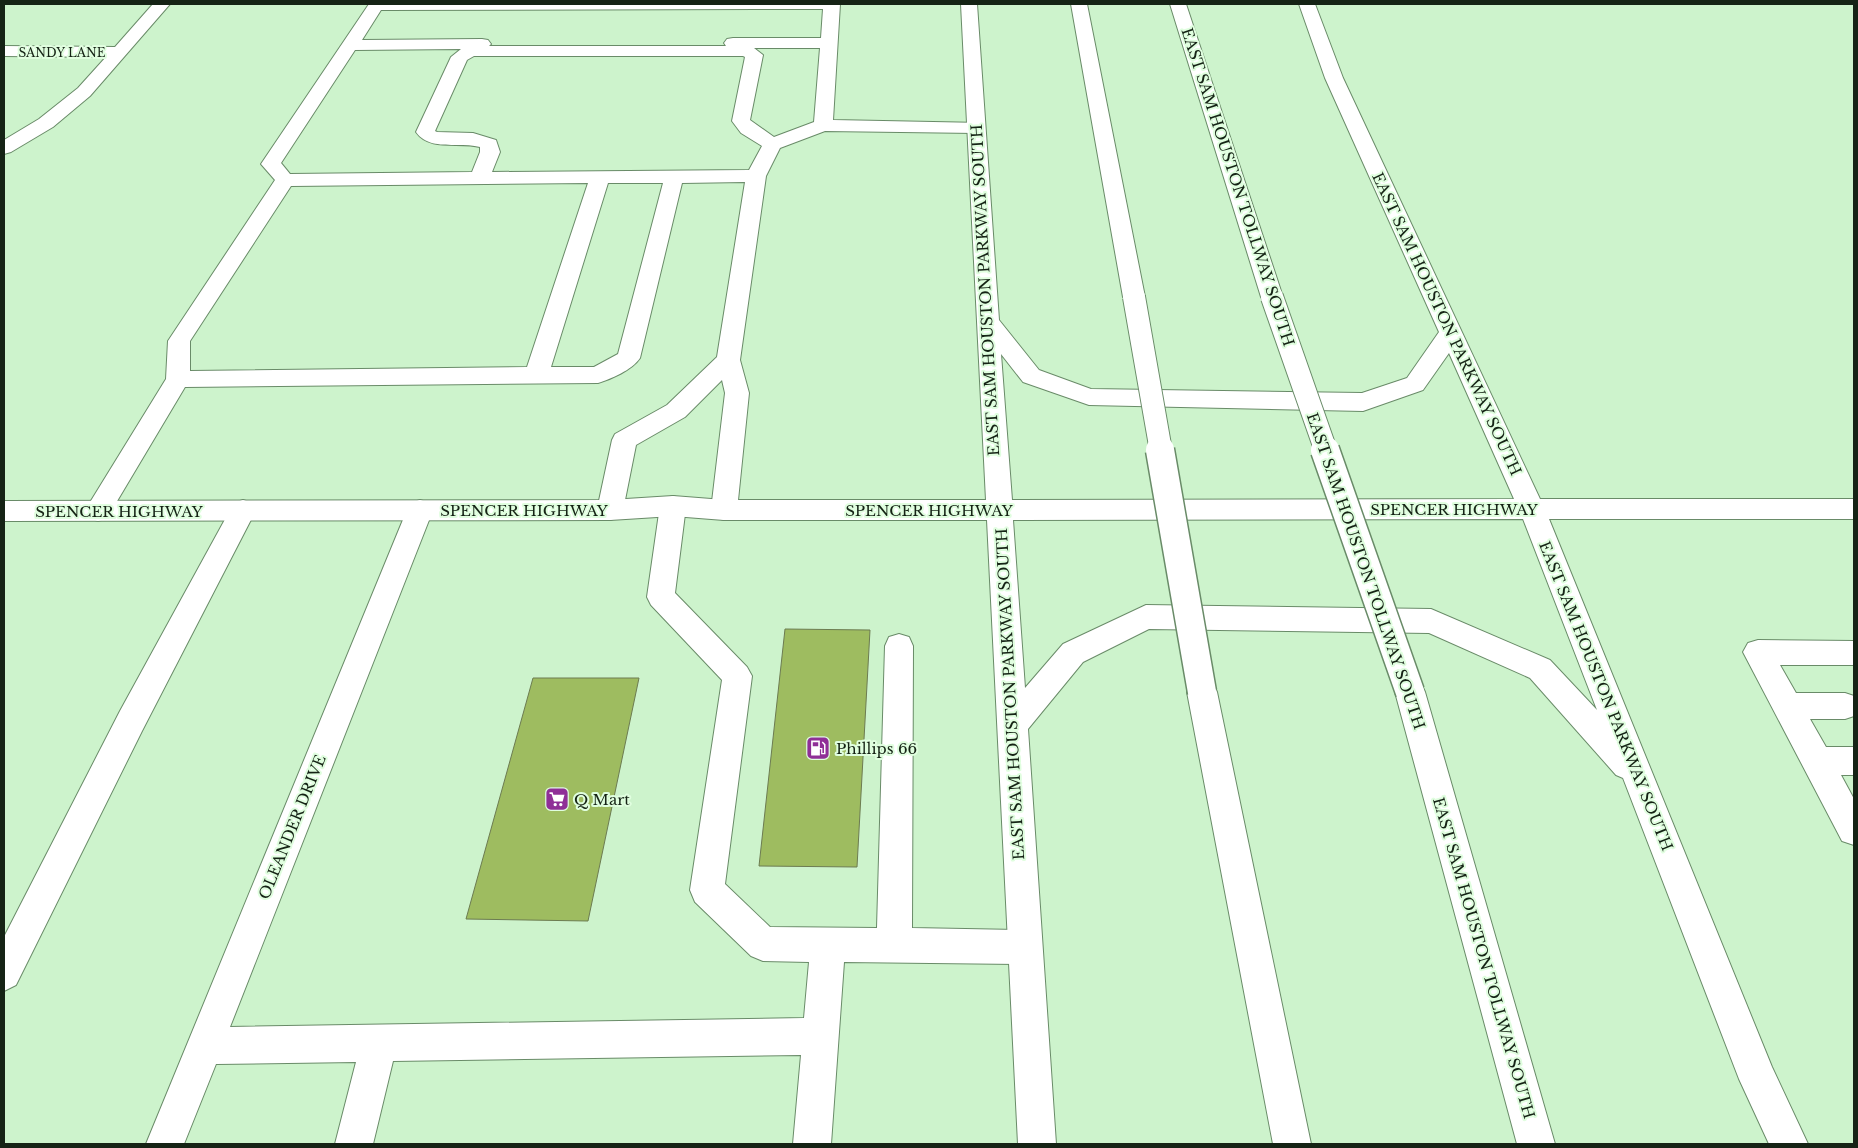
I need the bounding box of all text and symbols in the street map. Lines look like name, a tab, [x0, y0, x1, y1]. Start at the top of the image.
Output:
street label: EAST SAM HOUSTON TOLLWAY SOUTH	[1177, 25, 1299, 349]
street label: SANDY LANE	[18, 45, 106, 60]
street label: EAST SAM HOUSTON PARKWAY SOUTH	[967, 123, 1003, 456]
street label: EAST SAM HOUSTON PARKWAY SOUTH	[1368, 169, 1526, 479]
street label: EAST SAM HOUSTON TOLLWAY SOUTH	[1303, 410, 1429, 732]
street label: SPENCER HIGHWAY	[1370, 500, 1539, 519]
street label: SPENCER HIGHWAY	[440, 501, 609, 520]
street label: SPENCER HIGHWAY	[845, 501, 1014, 520]
street label: SPENCER HIGHWAY	[35, 502, 204, 521]
street label: EAST SAM HOUSTON PARKWAY SOUTH	[992, 527, 1028, 860]
street label: EAST SAM HOUSTON PARKWAY SOUTH	[1535, 538, 1677, 854]
fuel station icon: Phillips 66	[805, 735, 831, 761]
place label: Phillips 66	[836, 739, 917, 758]
street label: OLEANDER DRIVE	[254, 752, 330, 902]
supermarket icon: Q Mart	[544, 786, 570, 812]
place label: Q Mart	[574, 790, 630, 809]
street label: EAST SAM HOUSTON TOLLWAY SOUTH	[1429, 795, 1539, 1121]

